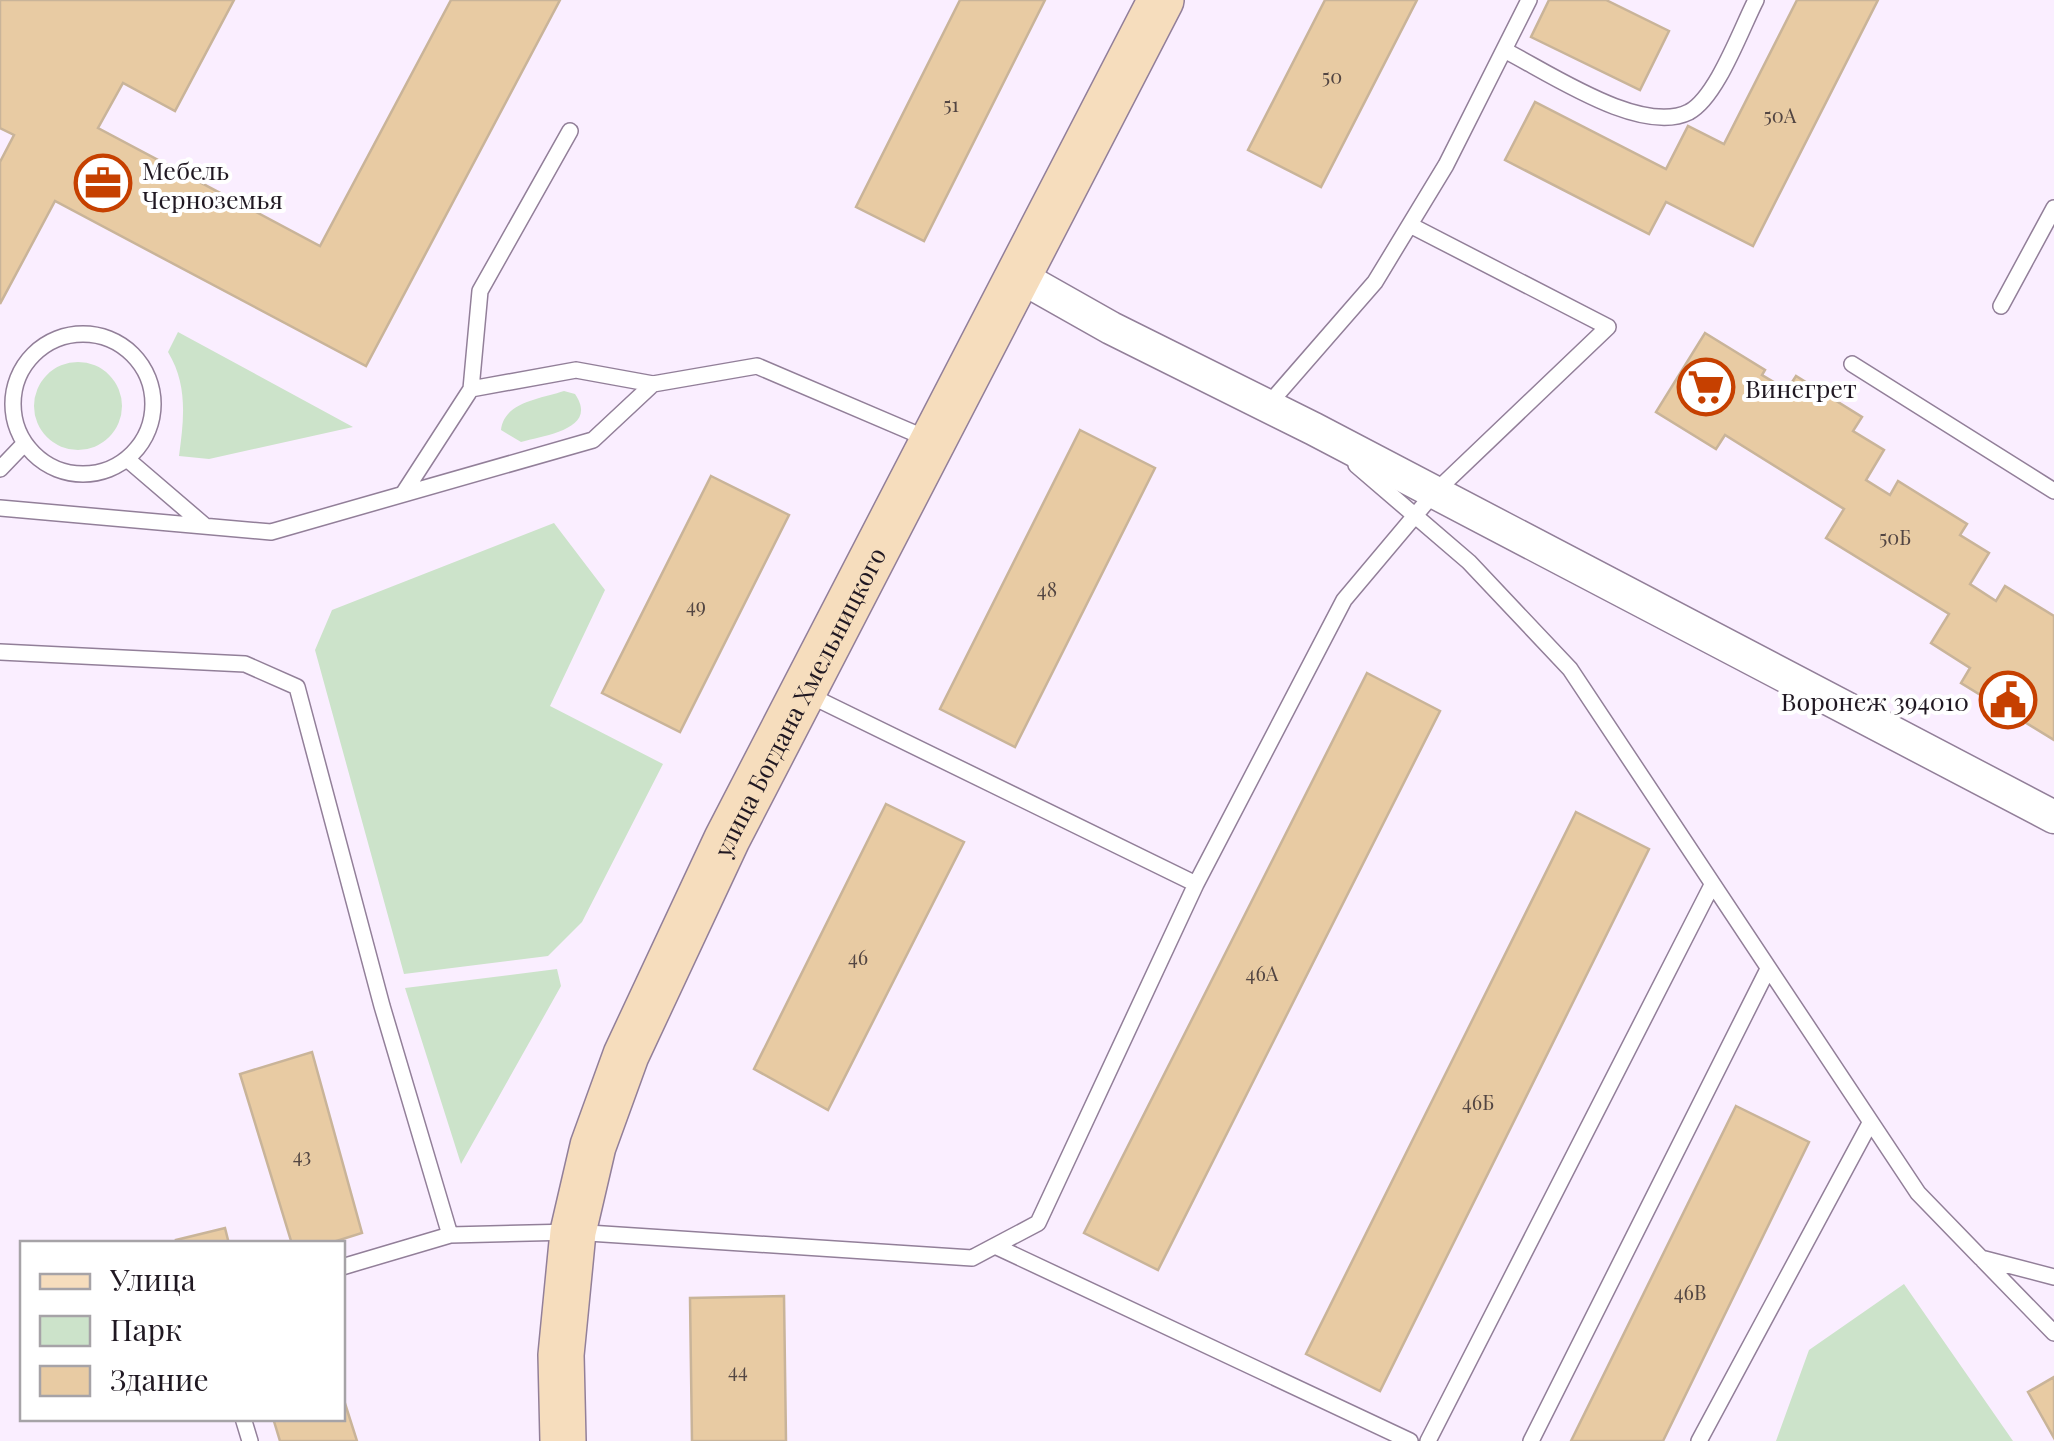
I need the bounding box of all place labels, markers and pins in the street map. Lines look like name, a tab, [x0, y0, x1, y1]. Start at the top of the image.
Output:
office icon: Мебель Черноземья	[73, 153, 133, 213]
place label: Мебель Черноземья	[142, 153, 283, 215]
supermarket icon: Винегрет	[1676, 357, 1736, 417]
place label: Винегрет	[1745, 371, 1857, 404]
public building icon: Воронеж 394010	[1978, 670, 2038, 730]
place label: Воронеж 394010	[1781, 684, 1969, 717]

